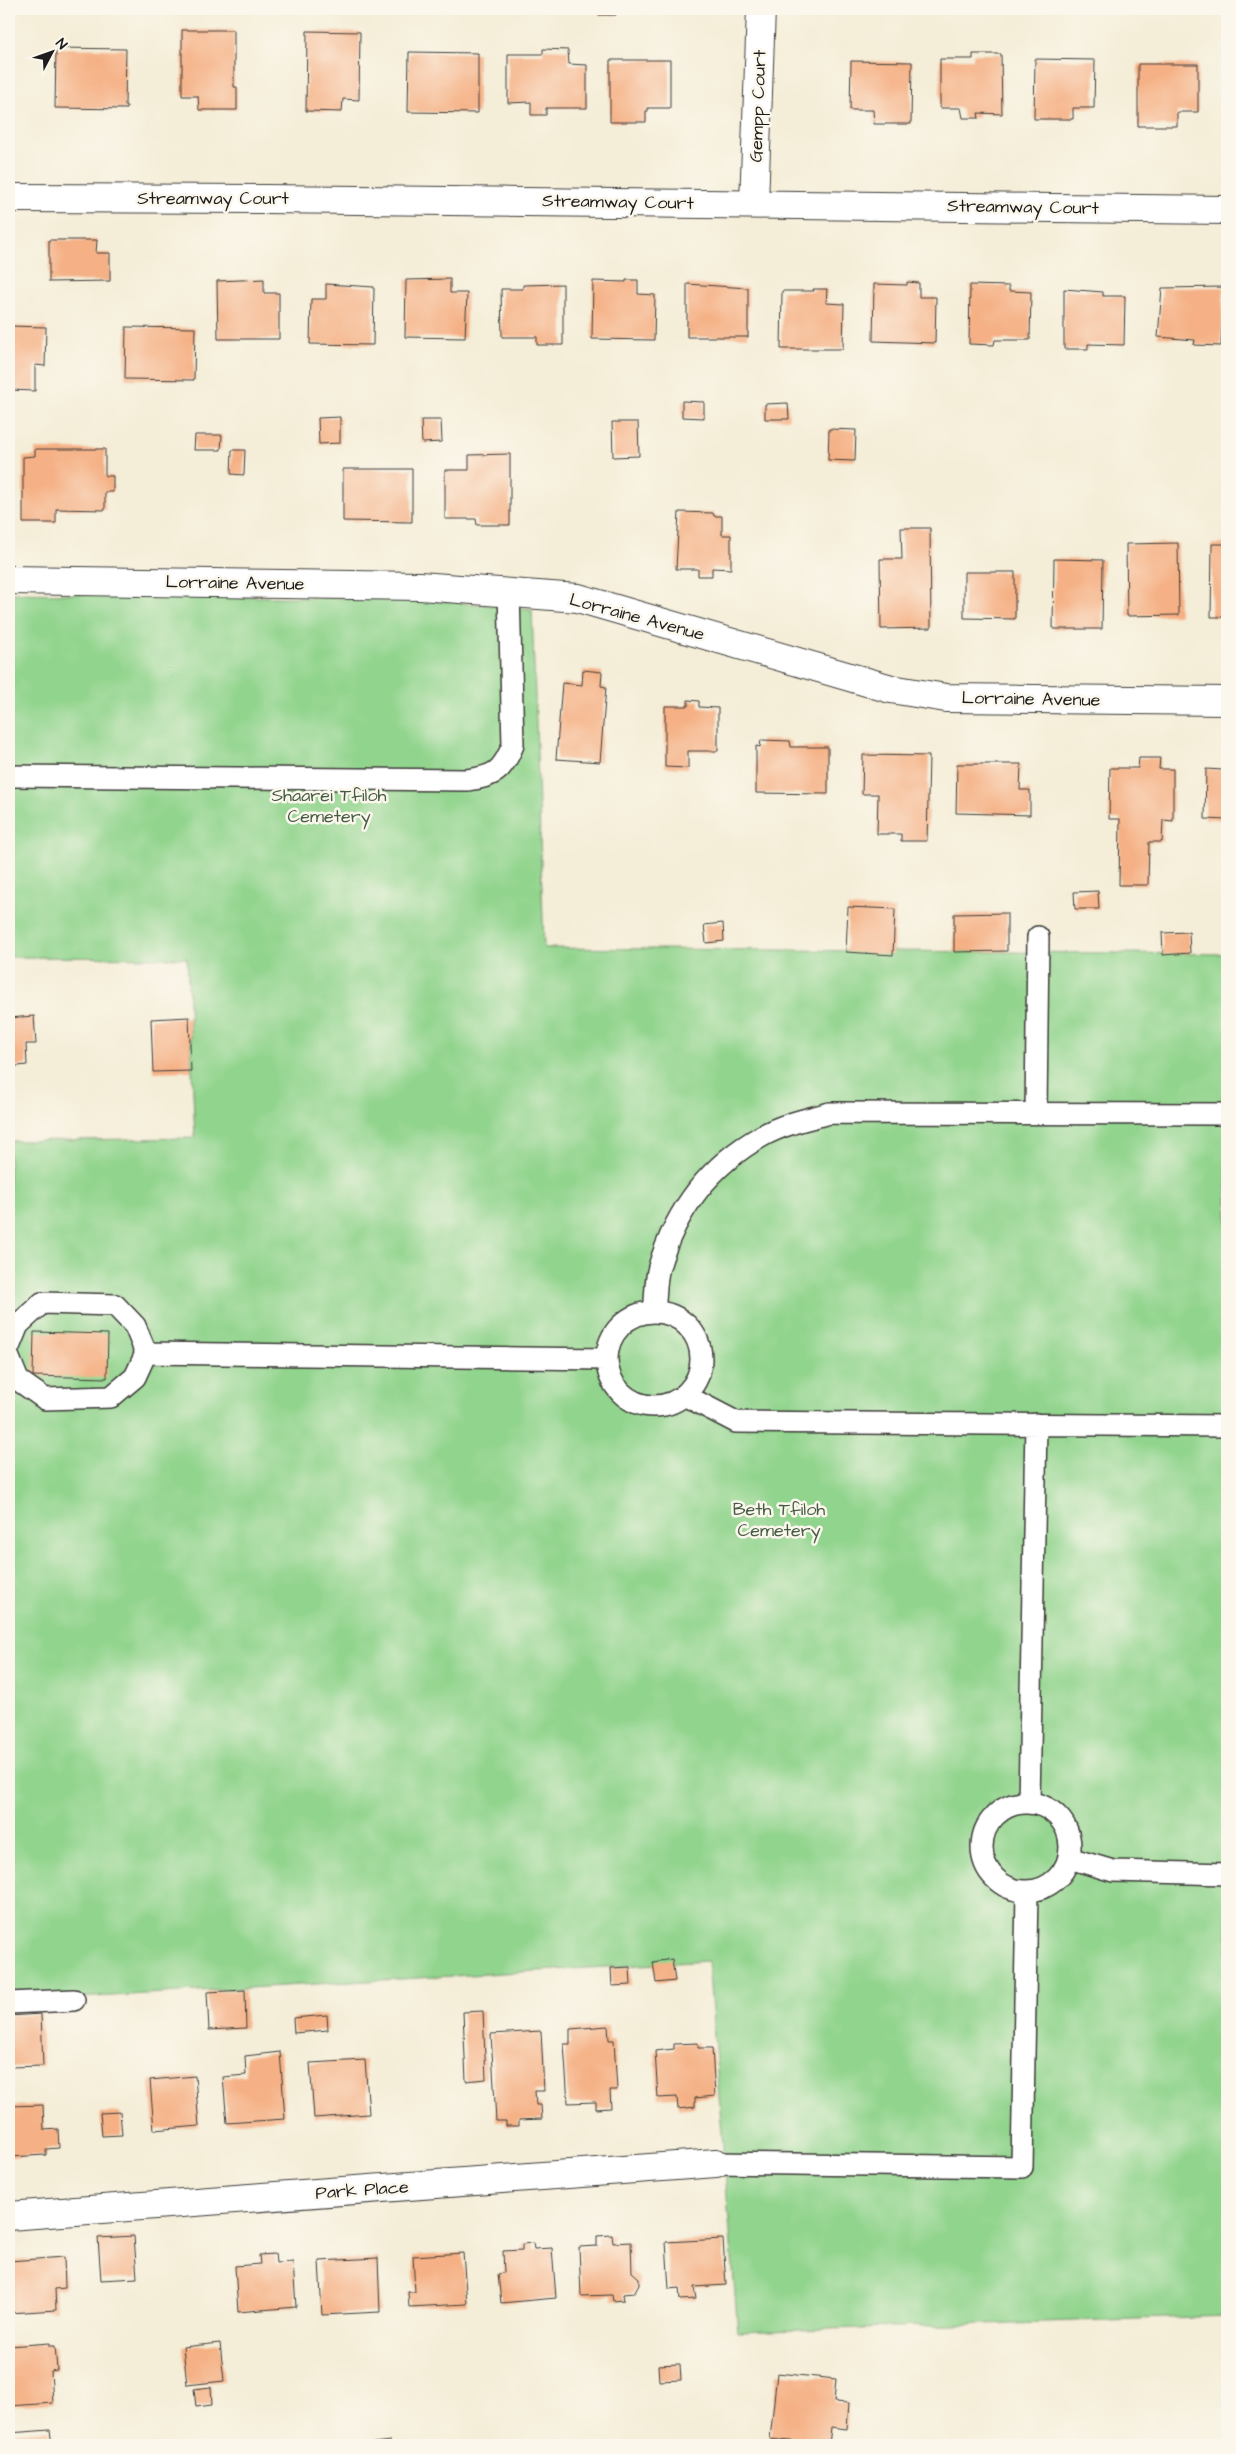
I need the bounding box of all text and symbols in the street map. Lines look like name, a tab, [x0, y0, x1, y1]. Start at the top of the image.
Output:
north arrow	[28, 28, 78, 78]
text: N	[51, 34, 72, 54]
street label: Gempp Court	[744, 49, 772, 163]
street label: Streamway Court	[137, 186, 290, 212]
street label: Streamway Court	[542, 188, 695, 217]
street label: Streamway Court	[947, 193, 1100, 222]
street label: Lorraine Avenue	[165, 569, 305, 597]
street label: Lorraine Avenue	[567, 587, 708, 647]
street label: Lorraine Avenue	[961, 685, 1101, 713]
park label: Shaarei Tfiloh Cemetery	[272, 783, 387, 830]
park label: Beth Tfiloh Cemetery	[733, 1497, 825, 1544]
street label: Park Place	[315, 2174, 410, 2206]

